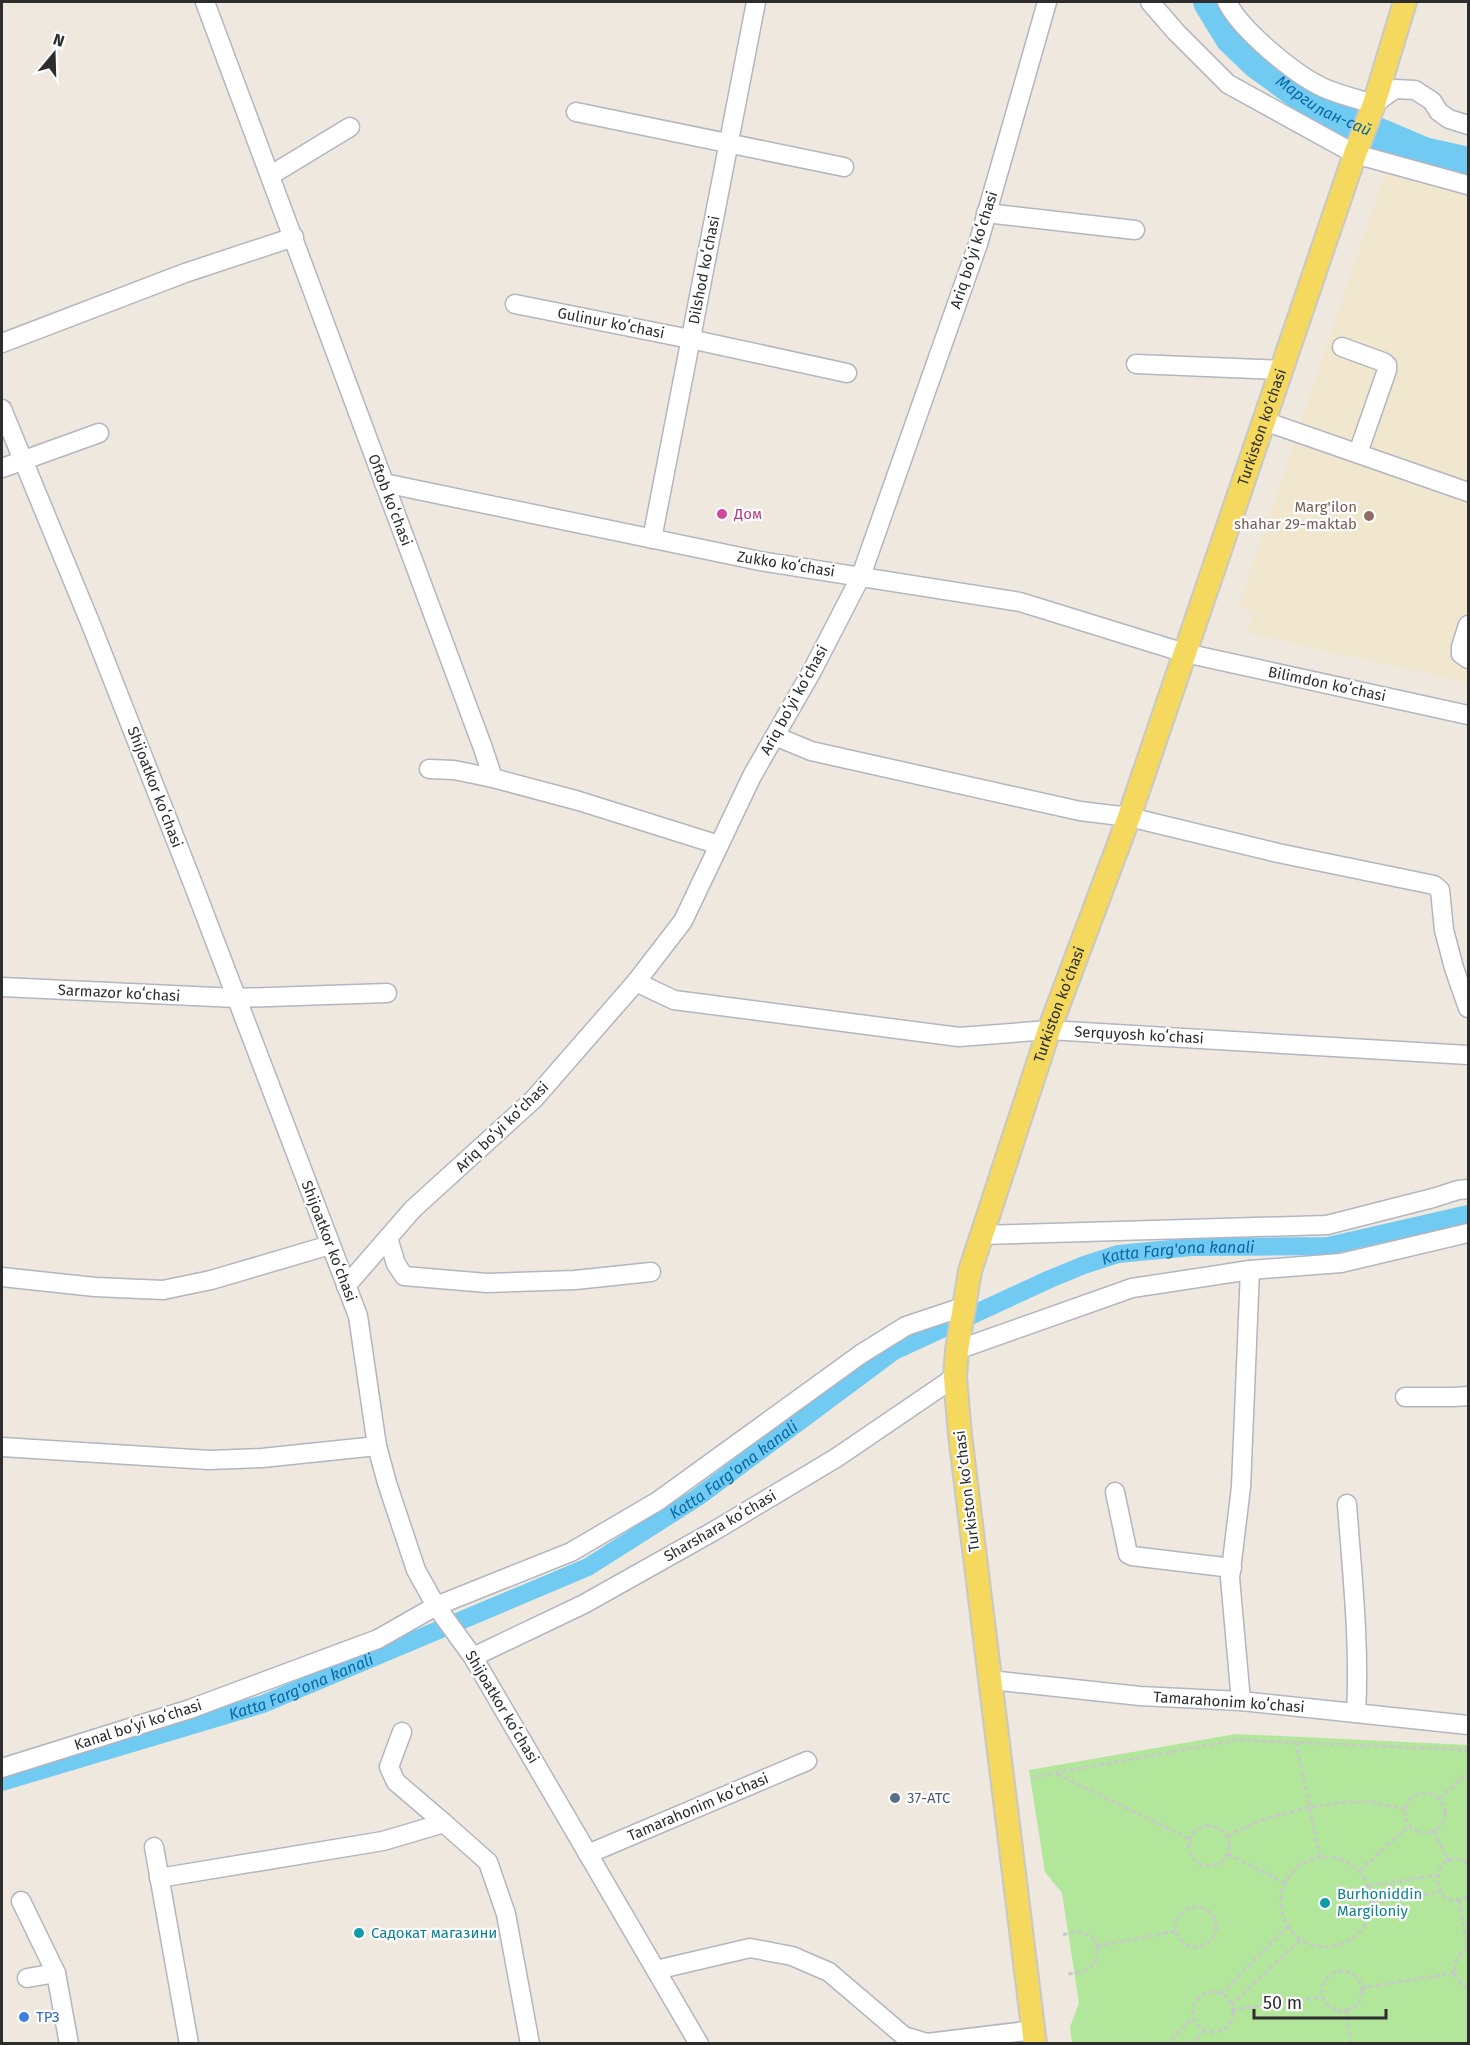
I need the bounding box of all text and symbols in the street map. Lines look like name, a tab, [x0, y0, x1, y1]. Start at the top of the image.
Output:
north arrow	[24, 24, 84, 84]
text: N	[51, 30, 67, 51]
water label: Маргилан-сай	[1273, 71, 1375, 139]
street label: Ariq boʻyi koʻchasi	[947, 189, 1001, 311]
street label: Dilshod koʻchasi	[685, 214, 723, 326]
street label: Gulinur koʻchasi	[556, 304, 666, 342]
street label: Turkiston ko’chasi	[1234, 366, 1290, 488]
street label: Oftob koʻchasi	[364, 452, 416, 548]
place label: Marg'ilon shahar 29-maktab	[1234, 498, 1357, 533]
place label: Дом	[733, 505, 762, 523]
marker: Дом	[715, 507, 729, 521]
marker: Marg'ilon shahar 29-maktab	[1362, 509, 1376, 523]
street label: Zukko koʻchasi	[736, 547, 836, 581]
street label: Ariq boʻyi koʻchasi	[756, 642, 832, 758]
street label: Bilimdon koʻchasi	[1266, 663, 1388, 705]
street label: Shijoatkor koʻchasi	[124, 724, 186, 850]
street label: Turkiston ko’chasi	[1030, 944, 1089, 1065]
street label: Sarmazor koʻchasi	[57, 981, 181, 1005]
street label: Serquyosh koʻchasi	[1074, 1023, 1204, 1047]
street label: Ariq boʻyi koʻchasi	[452, 1078, 552, 1176]
street label: Shijoatkor koʻchasi	[298, 1178, 360, 1304]
water label: Katta Farg'ona kanali	[1099, 1237, 1255, 1268]
water label: Katta Farg'ona kanali	[665, 1416, 802, 1522]
street label: Turkiston ko’chasi	[951, 1429, 983, 1553]
street label: Sharshara koʻchasi	[661, 1487, 779, 1565]
street label: Shijoatkor koʻchasi	[461, 1647, 543, 1767]
water label: Katta Farg'ona kanali	[226, 1649, 377, 1723]
street label: Tamarahonim koʻchasi	[1153, 1688, 1305, 1716]
street label: Kanal boʻyi koʻchasi	[72, 1696, 204, 1754]
street label: Tamarahonim koʻchasi	[625, 1769, 771, 1845]
place label: 37-АТС	[907, 1789, 951, 1807]
marker: 37-АТС	[888, 1791, 902, 1805]
place label: Burhoniddin Margiloniy	[1337, 1885, 1422, 1920]
marker: Burhoniddin Margiloniy	[1318, 1896, 1332, 1910]
place label: Садокат магазини	[371, 1924, 497, 1942]
marker: Садокат магазини	[352, 1926, 366, 1940]
scale bar	[1254, 1982, 1386, 2020]
text: 50 m	[1263, 1992, 1302, 2014]
place label: ТРЗ	[36, 2008, 60, 2026]
marker: ТРЗ	[17, 2010, 31, 2024]

